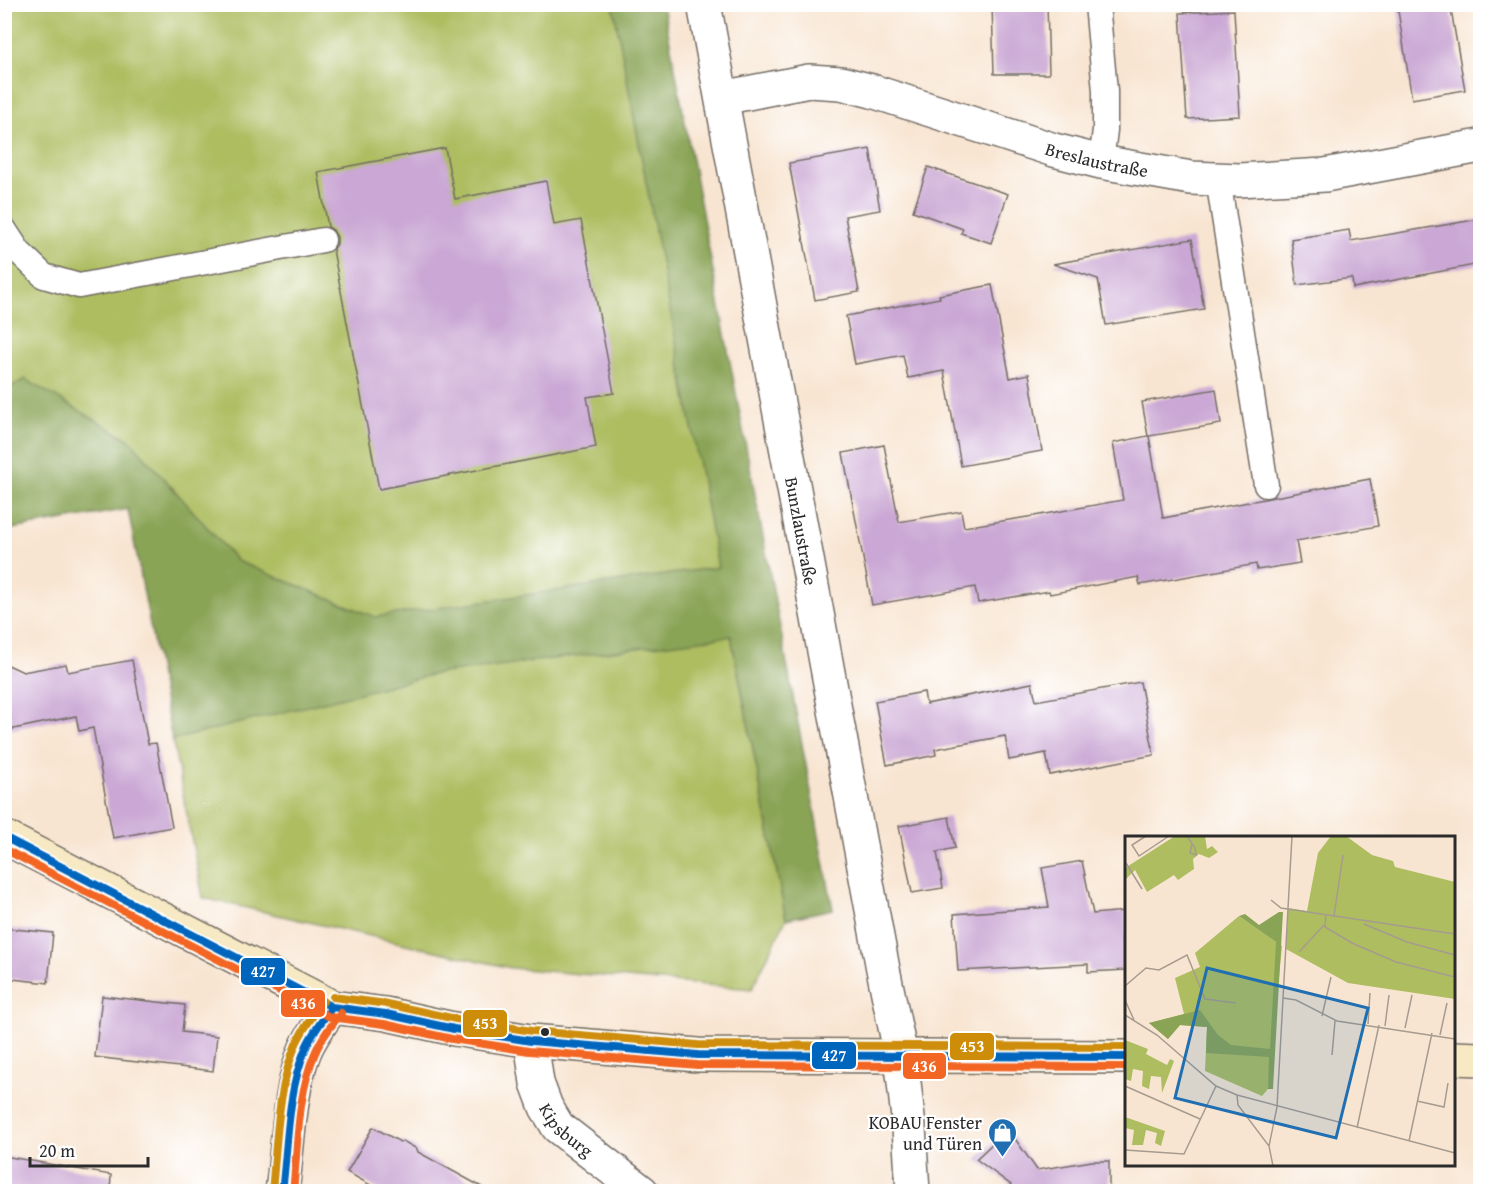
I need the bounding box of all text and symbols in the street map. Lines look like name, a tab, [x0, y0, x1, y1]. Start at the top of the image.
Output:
street label: Breslaustraße	[1042, 135, 1150, 184]
street label: Bunzlaustraße	[778, 475, 825, 587]
inset map	[1125, 836, 1455, 1166]
line badge: 427	[240, 957, 286, 986]
text: 427	[251, 959, 275, 983]
line badge: 436	[280, 989, 326, 1018]
text: 436	[291, 991, 315, 1015]
line badge: 453	[462, 1009, 508, 1038]
text: 453	[473, 1011, 497, 1035]
unlabelled marker	[539, 1026, 551, 1038]
line badge: 453	[949, 1032, 995, 1061]
text: 453	[960, 1034, 984, 1058]
line badge: 427	[811, 1041, 857, 1070]
text: 427	[822, 1043, 846, 1067]
line badge: 436	[902, 1052, 947, 1080]
text: 436	[912, 1054, 936, 1078]
street label: Kipsburg	[533, 1097, 599, 1163]
place label: KOBAU Fenster und Türen	[869, 1109, 983, 1157]
shop icon: KOBAU Fenster und Türen	[987, 1116, 1019, 1158]
scale bar	[30, 1130, 148, 1168]
text: 20 m	[39, 1137, 75, 1164]

